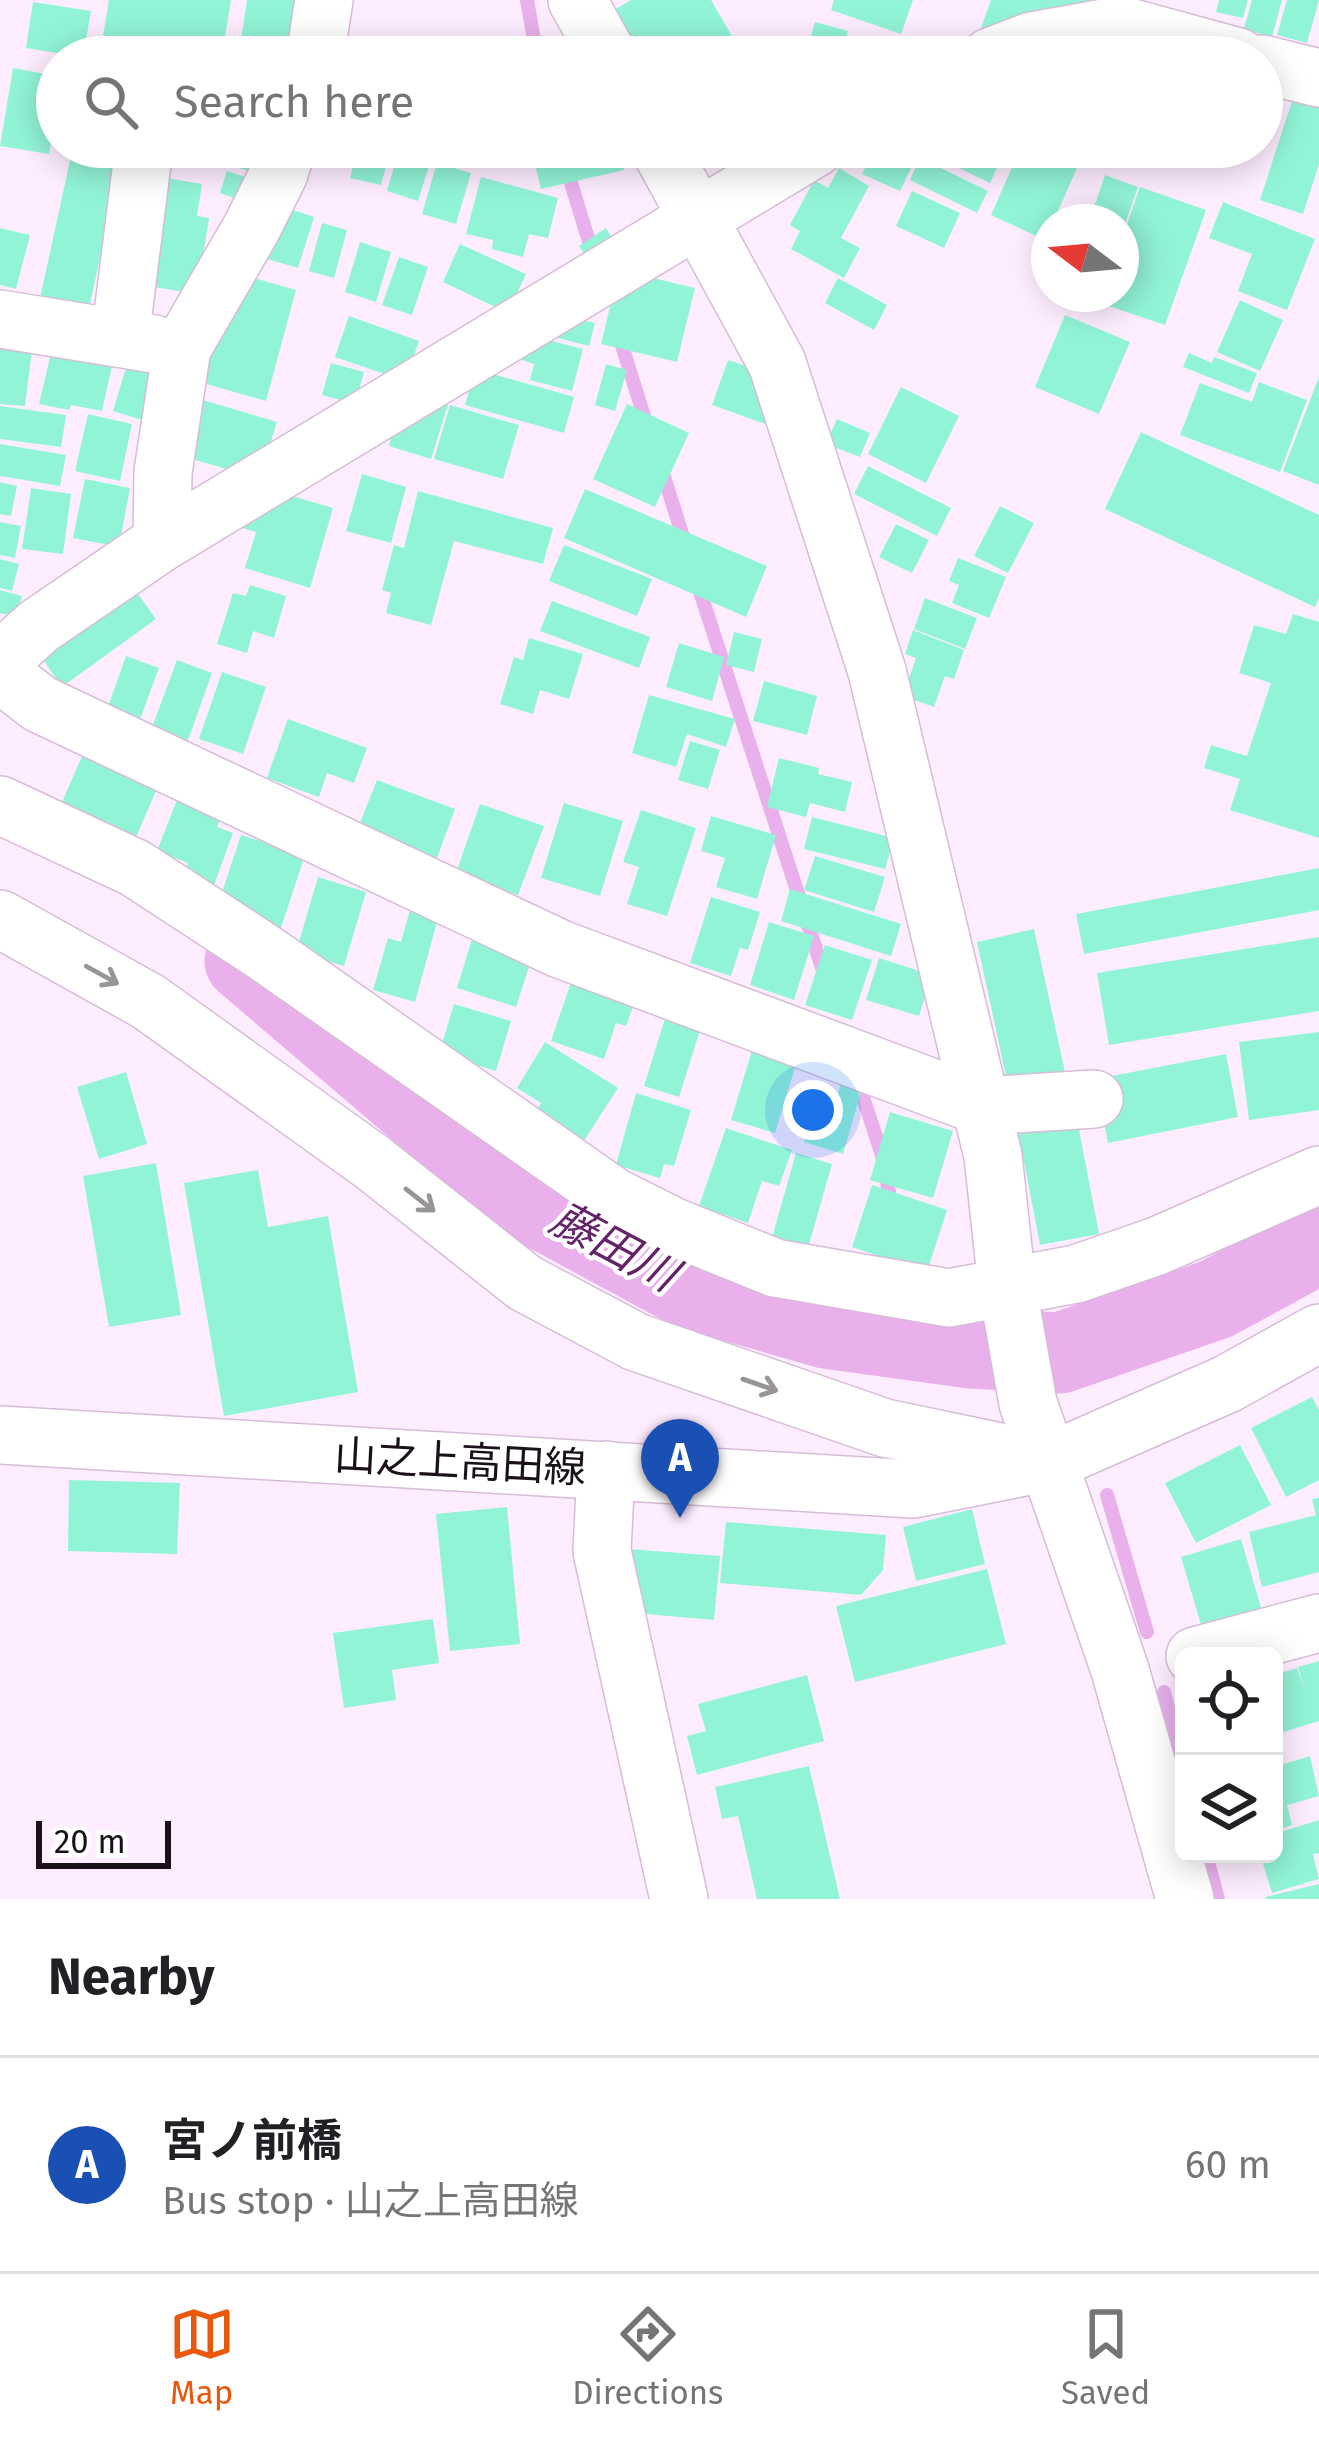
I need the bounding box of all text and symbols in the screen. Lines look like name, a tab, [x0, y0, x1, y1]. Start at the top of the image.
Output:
search box	[36, 36, 1283, 168]
icon: search	[78, 69, 144, 135]
text: Search here	[174, 75, 414, 129]
north arrow	[1031, 204, 1139, 312]
one-way arrow	[84, 964, 119, 988]
your location	[783, 1080, 843, 1140]
one-way arrow	[404, 1186, 436, 1213]
water label: 藤田川	[542, 1191, 690, 1304]
one-way arrow	[741, 1376, 778, 1397]
pin: A	[641, 1419, 719, 1518]
street label: 山之上高田線	[333, 1430, 587, 1494]
map controls	[1175, 1647, 1283, 1863]
button: locate	[1175, 1647, 1283, 1755]
button: layers	[1175, 1755, 1283, 1863]
scale bar	[36, 1815, 171, 1868]
text: 20 m	[54, 1822, 126, 1862]
text: Nearby	[48, 1946, 214, 2008]
text: 宮ノ前橋	[162, 2114, 342, 2168]
text: A	[75, 2142, 99, 2188]
text: 60 m	[1185, 2142, 1271, 2188]
text: Bus stop · 山之上高田線	[162, 2178, 579, 2224]
tab: Map	[169, 2301, 235, 2413]
tab: Directions	[572, 2301, 724, 2413]
tab: Saved	[1061, 2301, 1150, 2413]

